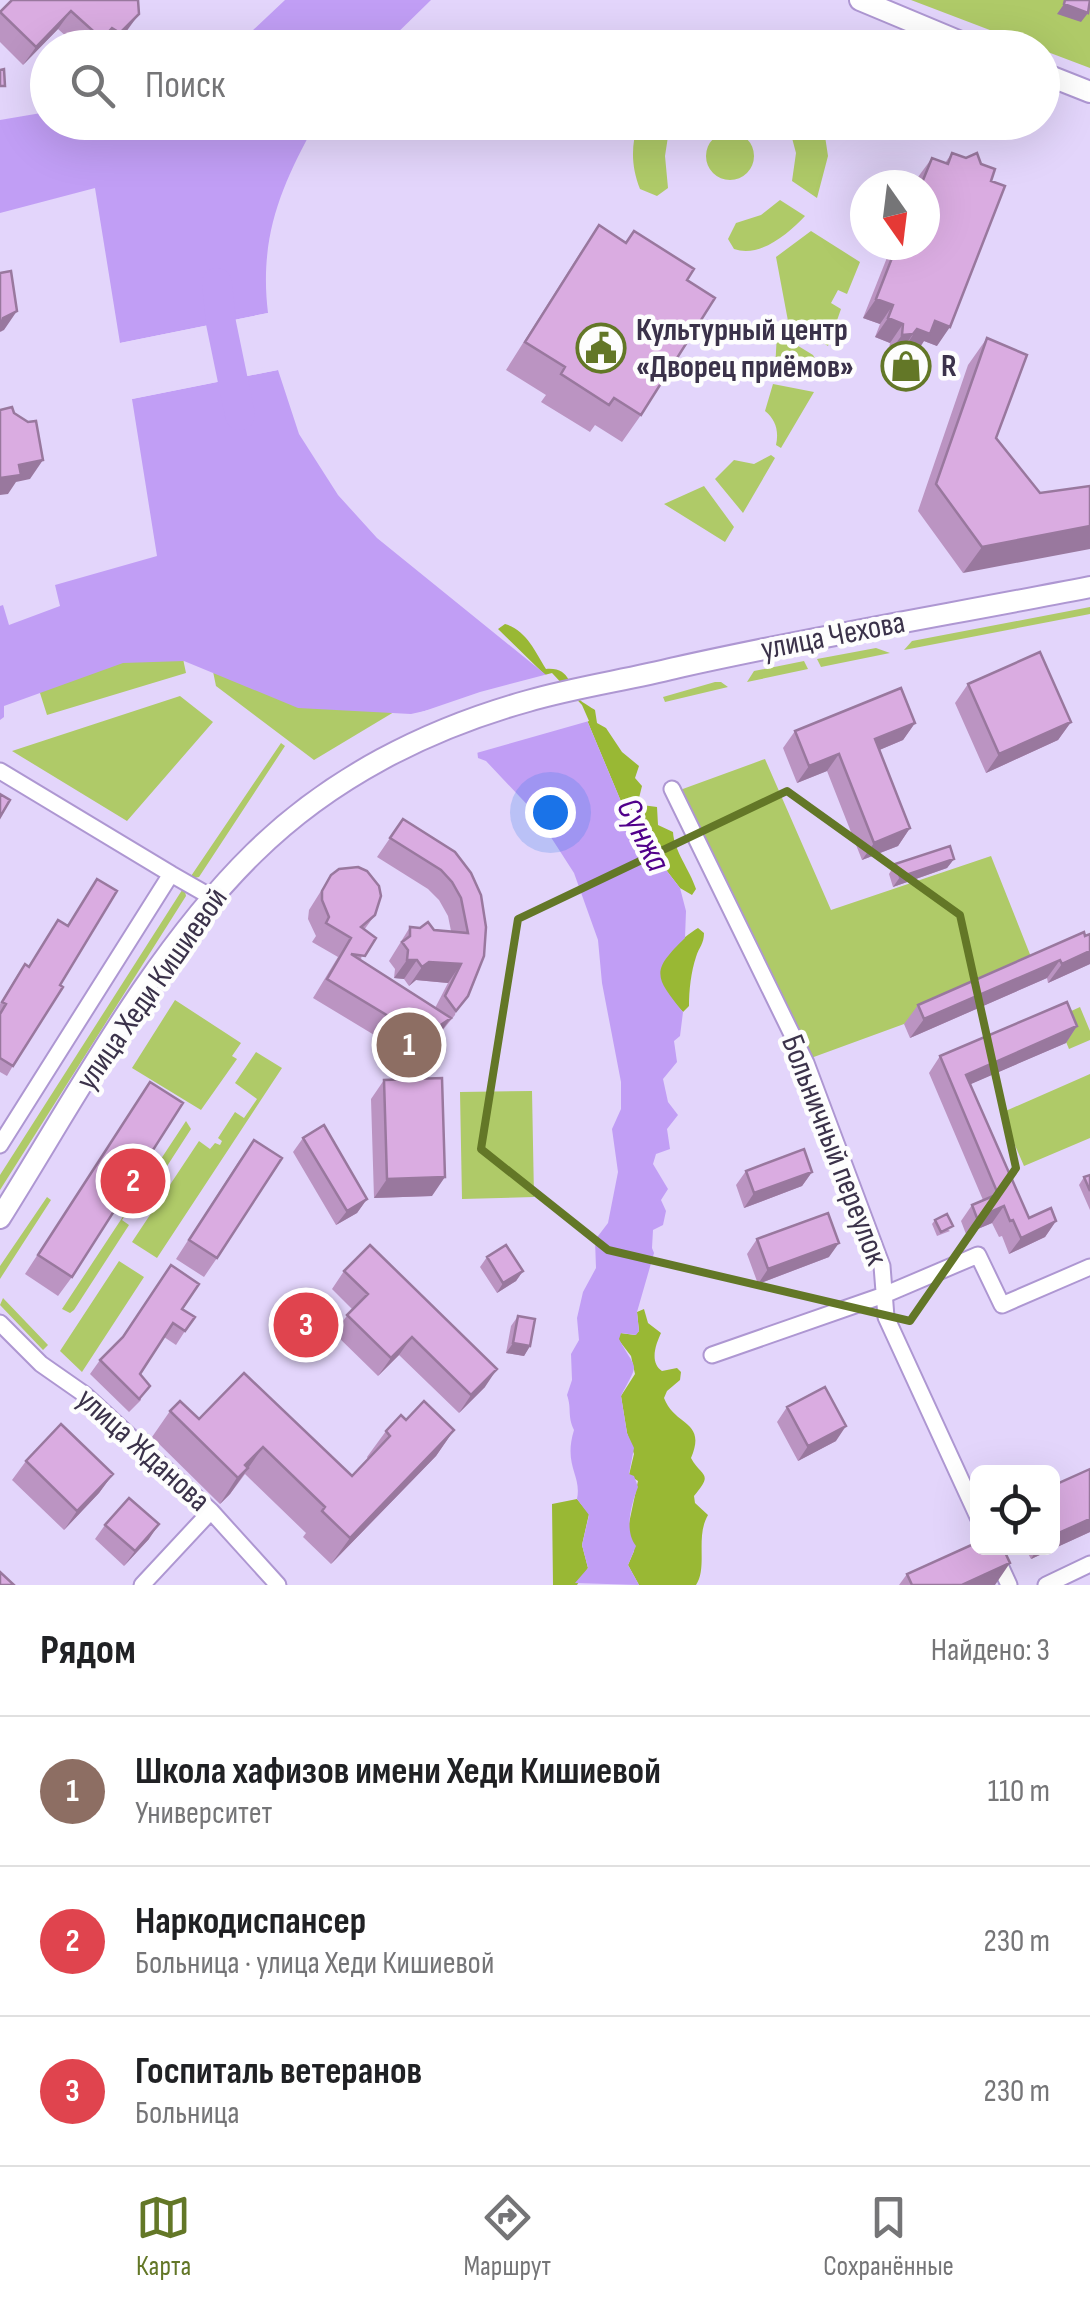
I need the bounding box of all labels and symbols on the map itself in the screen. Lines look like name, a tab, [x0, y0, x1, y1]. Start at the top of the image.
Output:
north arrow	[850, 170, 940, 260]
place label: Культурный центр «Дворец приёмов»	[636, 311, 854, 387]
public building icon: Культурный центр «Дворец приёмов»	[575, 322, 627, 374]
shop icon: R	[880, 340, 932, 392]
place label: R	[941, 347, 957, 386]
street label: улица Чехова	[758, 603, 908, 669]
your location	[525, 787, 576, 838]
water label: Сунжа	[606, 791, 680, 879]
street label: улица Хеди Кишиевой	[68, 880, 236, 1098]
pin: 1	[376, 1008, 442, 1082]
street label: Больничный переулок	[772, 1029, 896, 1271]
pin: 2	[100, 1144, 166, 1218]
pin: 3	[274, 1288, 338, 1362]
street label: улица Жданова	[68, 1380, 218, 1520]

